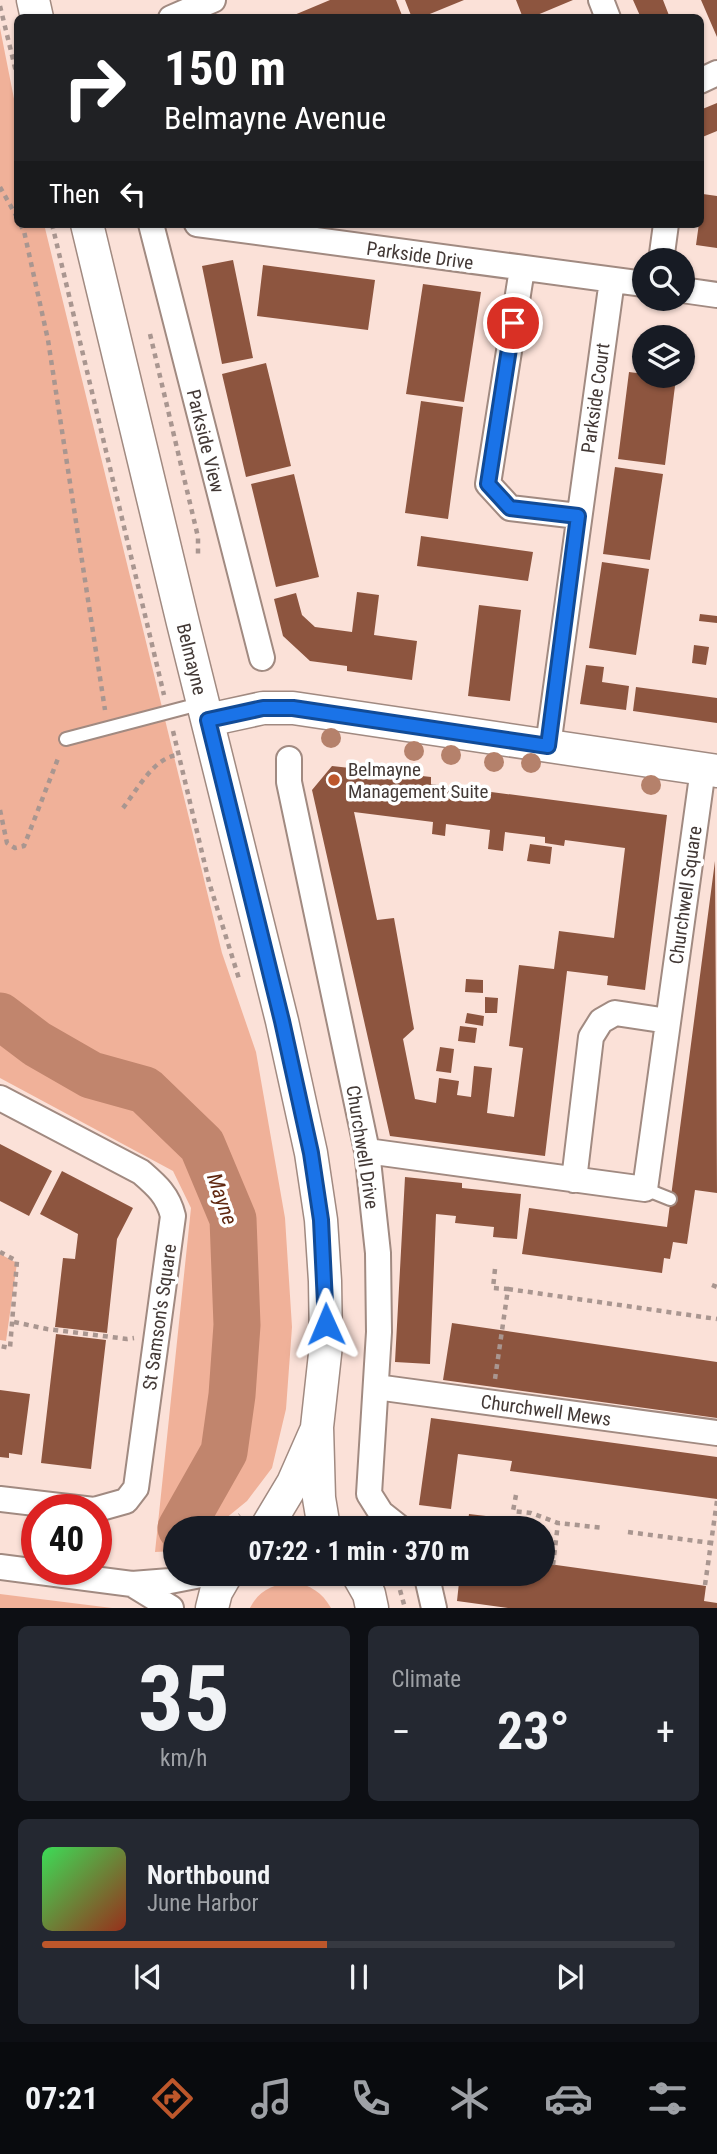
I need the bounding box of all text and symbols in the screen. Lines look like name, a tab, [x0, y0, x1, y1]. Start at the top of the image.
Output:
text: 150 m	[164, 40, 286, 97]
icon: right	[49, 42, 140, 133]
text: Belmayne Avenue	[164, 99, 386, 137]
icon: left	[114, 175, 152, 213]
text: Then	[49, 179, 100, 209]
street label: Parkside Drive	[365, 237, 475, 274]
map controls	[632, 248, 695, 388]
button: search	[632, 248, 695, 311]
pin	[483, 293, 543, 353]
icon: arrive	[494, 304, 532, 342]
button: layers	[632, 325, 695, 388]
street label: Parkside Court	[576, 342, 615, 455]
street label: Parkside View	[182, 387, 229, 495]
street label: Belmayne	[172, 621, 212, 697]
place label: Belmayne Management Suite	[348, 758, 488, 803]
marker: Belmayne Management Suite	[326, 772, 342, 788]
street label: Churchwell Square	[664, 824, 707, 966]
street label: Churchwell Drive	[341, 1084, 384, 1211]
water label: Mayne	[202, 1170, 242, 1228]
street label: St Samson's Square	[138, 1242, 181, 1392]
position arrow	[289, 1287, 363, 1361]
street label: Churchwell Mews	[479, 1390, 613, 1431]
speed limit sign: 40	[21, 1494, 112, 1585]
text: 07:22 · 1 min · 370 m	[249, 1536, 469, 1566]
text: 35	[138, 1646, 230, 1752]
text: Climate	[392, 1666, 461, 1693]
text: 23°	[497, 1701, 570, 1762]
text: −	[392, 1710, 411, 1754]
text: +	[656, 1710, 675, 1754]
text: km/h	[160, 1745, 207, 1772]
text: Northbound	[147, 1860, 270, 1890]
text: June Harbor	[147, 1890, 259, 1917]
icon: previous	[129, 1958, 167, 1996]
icon: pause	[340, 1958, 378, 1996]
icon: next	[551, 1958, 589, 1996]
icon: directions	[148, 2074, 197, 2123]
icon: music	[247, 2074, 296, 2123]
icon: phone	[346, 2074, 395, 2123]
icon: climate	[445, 2074, 494, 2123]
icon: car	[544, 2074, 593, 2123]
icon: filters	[643, 2074, 692, 2123]
text: 07:21	[25, 2079, 98, 2117]

